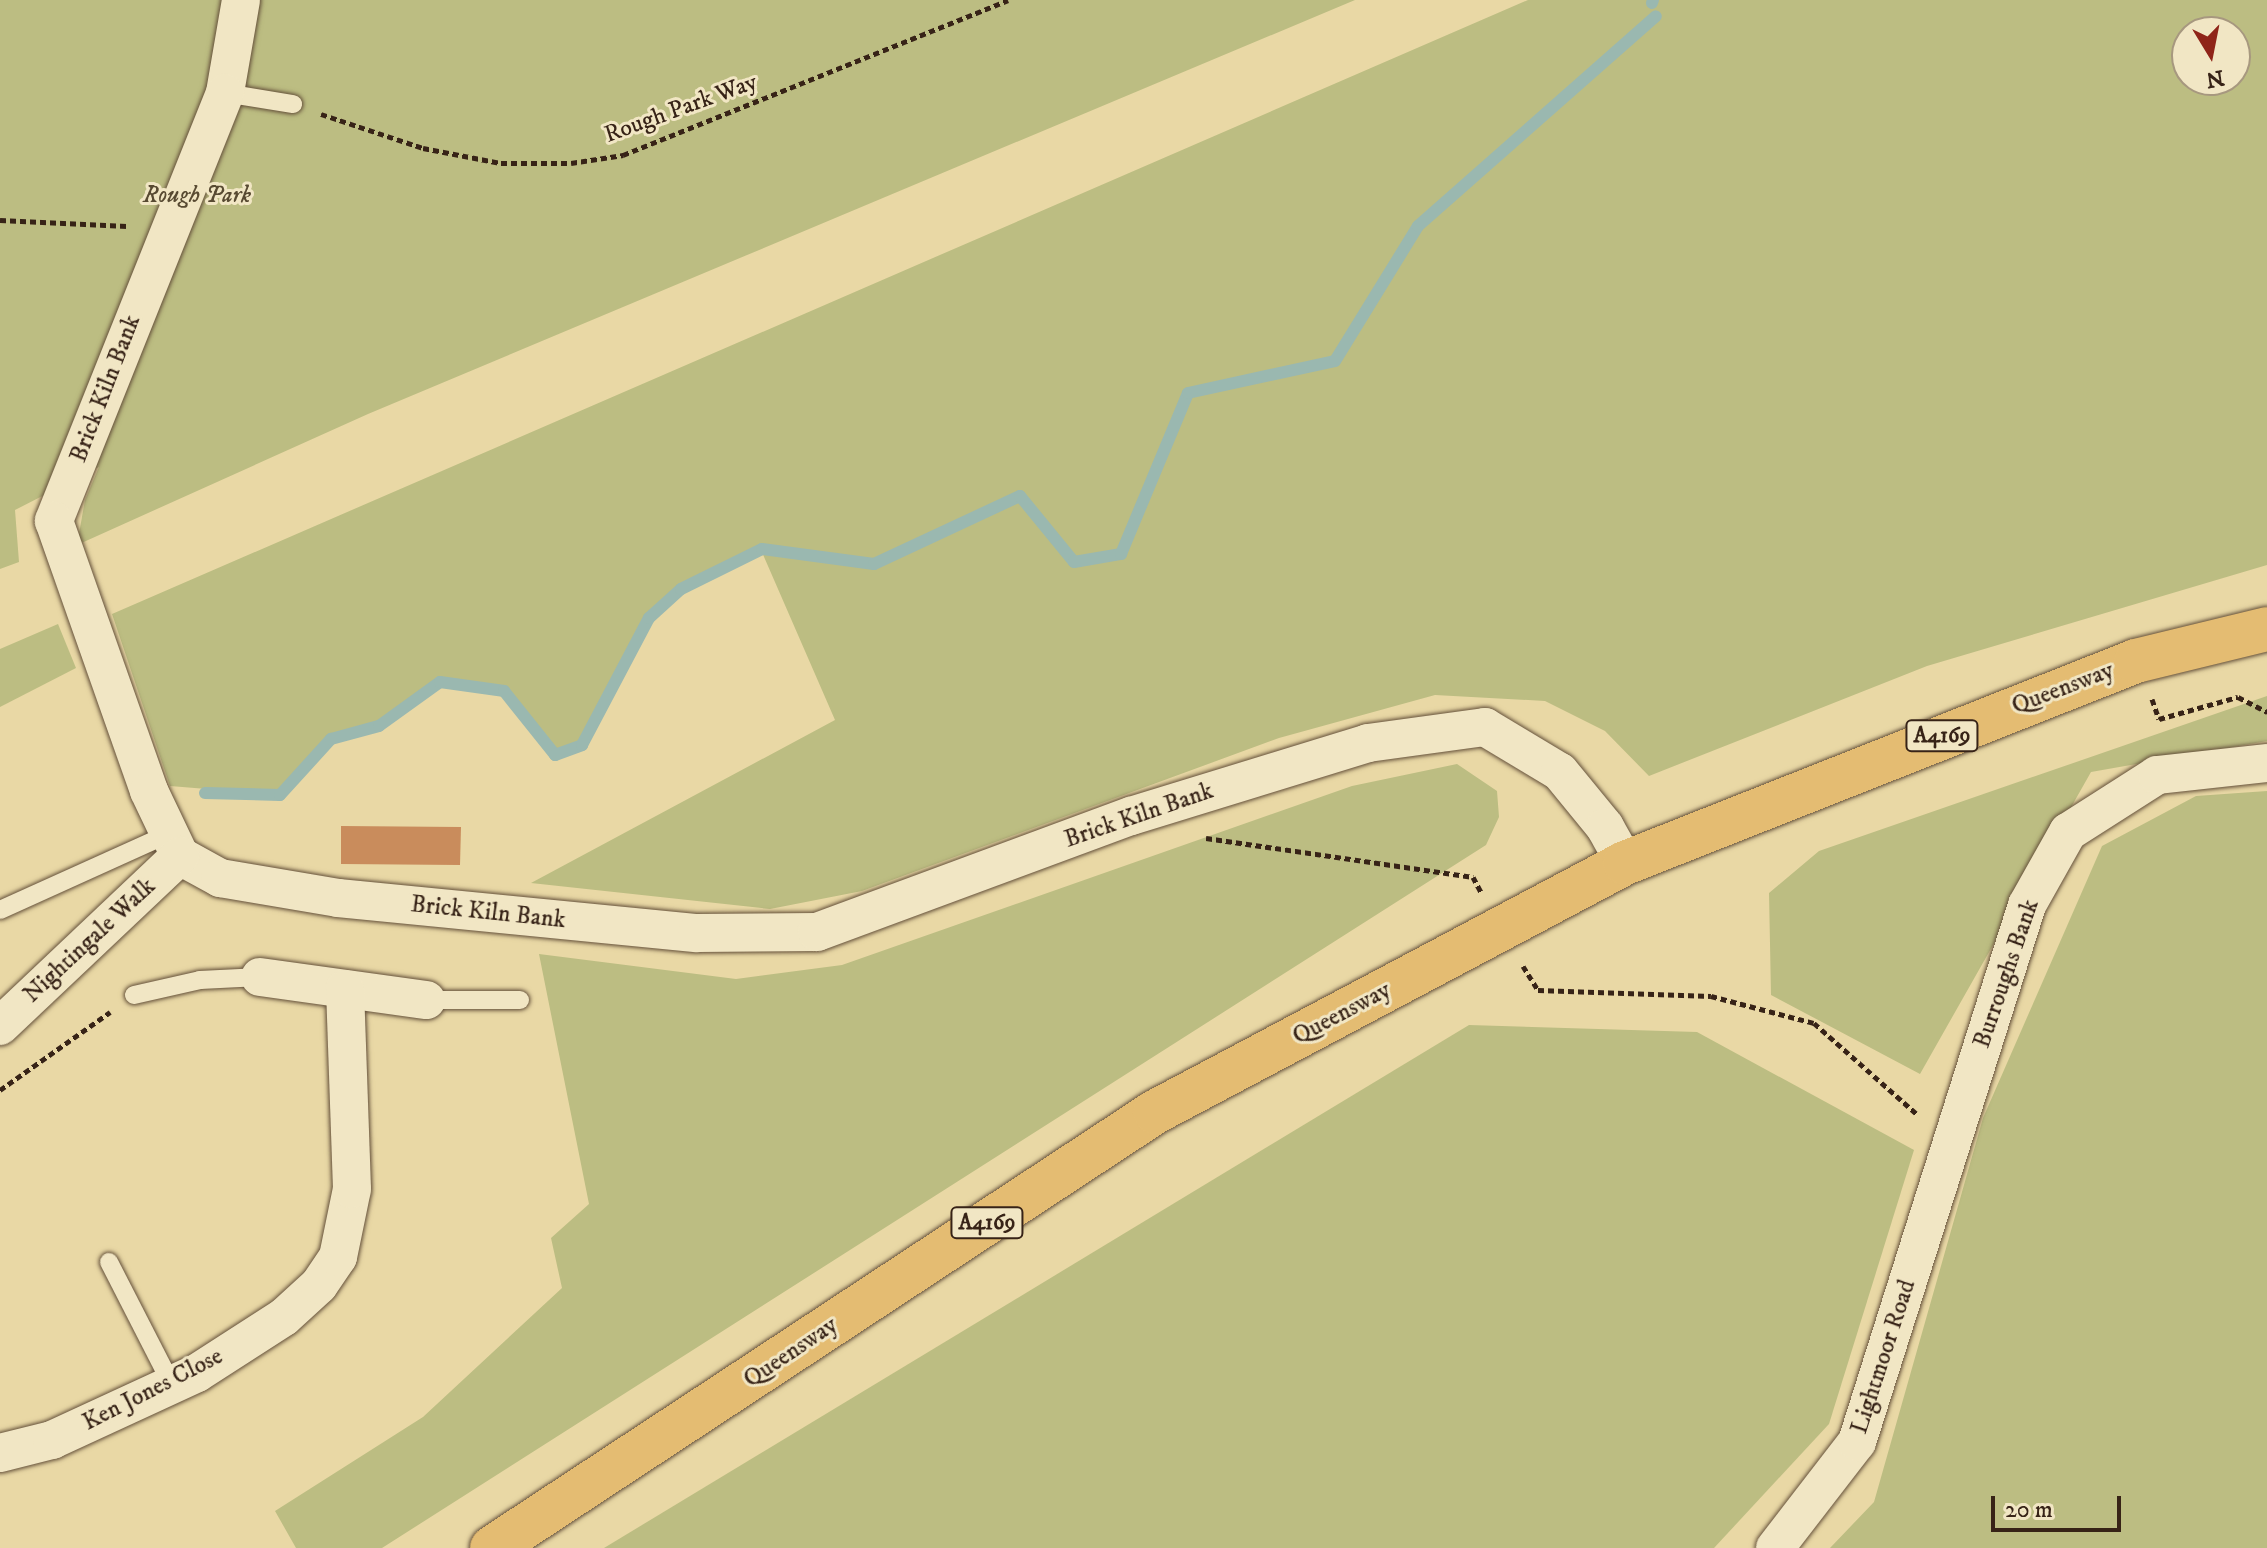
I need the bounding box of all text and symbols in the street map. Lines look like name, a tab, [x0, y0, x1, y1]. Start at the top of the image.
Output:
north arrow	[2171, 16, 2251, 96]
text: N	[2204, 63, 2226, 93]
street label: Rough Park Way	[601, 68, 761, 150]
park label: Rough Park	[143, 182, 251, 210]
street label: Brick Kiln Bank	[65, 311, 147, 467]
street label: Queensway	[2008, 656, 2118, 722]
road number: A4169	[1904, 718, 1980, 754]
street label: Brick Kiln Bank	[1061, 777, 1217, 855]
street label: Nightingale Walk	[18, 873, 162, 1009]
street label: Brick Kiln Bank	[409, 891, 567, 935]
street label: Burroughs Bank	[1968, 896, 2046, 1052]
street label: Queensway	[1288, 976, 1396, 1052]
road number: A4169	[949, 1205, 1025, 1241]
street label: Lightmoor Road	[1846, 1276, 1922, 1438]
street label: Queensway	[739, 1311, 843, 1395]
street label: Ken Jones Close	[78, 1342, 228, 1438]
scale bar	[1995, 1480, 2125, 1530]
text: 20 m	[2005, 1495, 2053, 1525]

